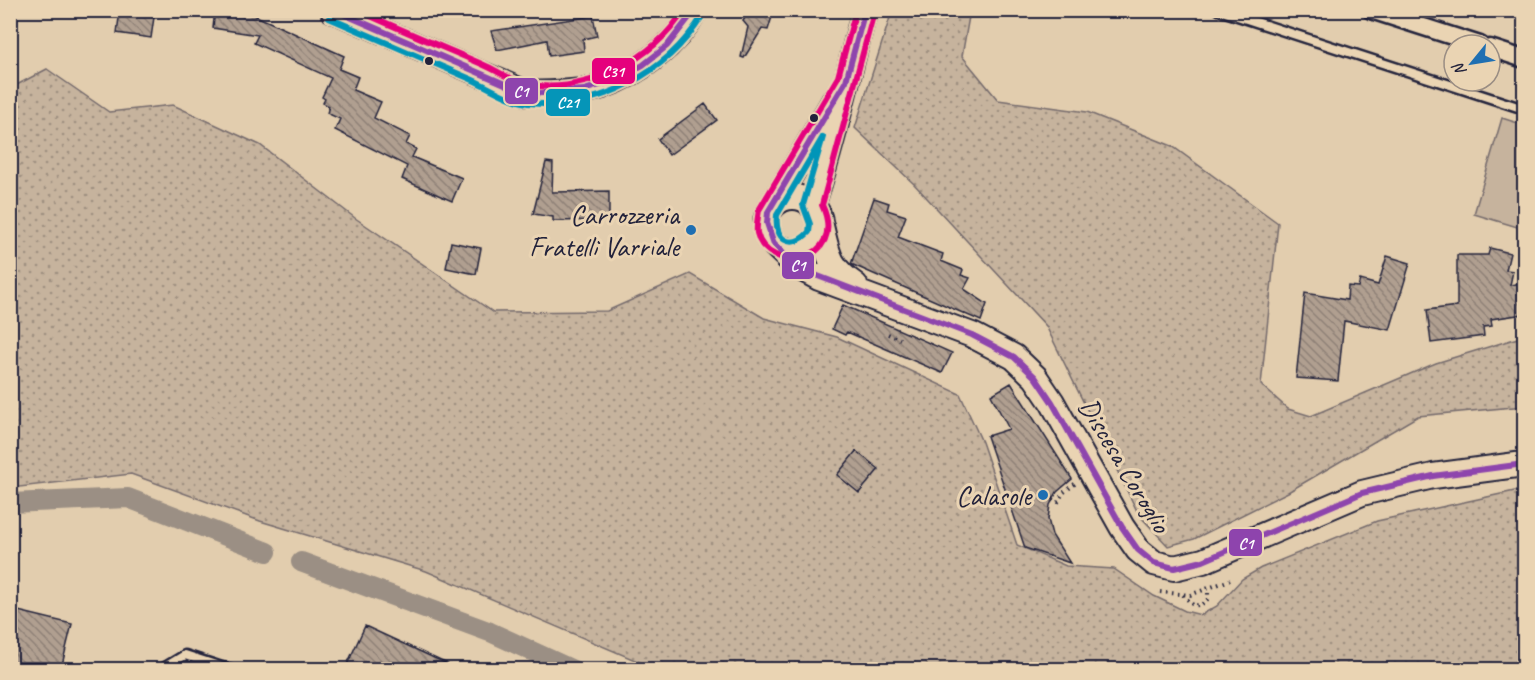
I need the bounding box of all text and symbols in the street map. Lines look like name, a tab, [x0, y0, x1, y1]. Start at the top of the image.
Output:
north arrow	[1442, 33, 1502, 93]
unlabelled marker	[423, 55, 435, 67]
line badge: C31	[591, 57, 636, 85]
text: N	[1447, 58, 1471, 79]
text: C31	[602, 62, 626, 82]
line badge: C1	[504, 77, 539, 105]
text: C1	[514, 82, 530, 102]
line badge: C21	[545, 88, 591, 117]
text: C21	[557, 93, 581, 113]
unlabelled marker	[808, 112, 820, 124]
place label: Carrozzeria Fratelli Varriale	[529, 197, 681, 264]
marker: Carrozzeria Fratelli Varriale	[684, 223, 698, 237]
line badge: C1	[781, 251, 815, 280]
text: C1	[791, 256, 807, 276]
street label: Discesa Coroglio	[1071, 391, 1180, 541]
place label: Calasole	[956, 478, 1033, 513]
marker: Calasole	[1036, 488, 1050, 502]
line badge: C1	[1228, 528, 1263, 557]
text: C1	[1239, 534, 1255, 554]

